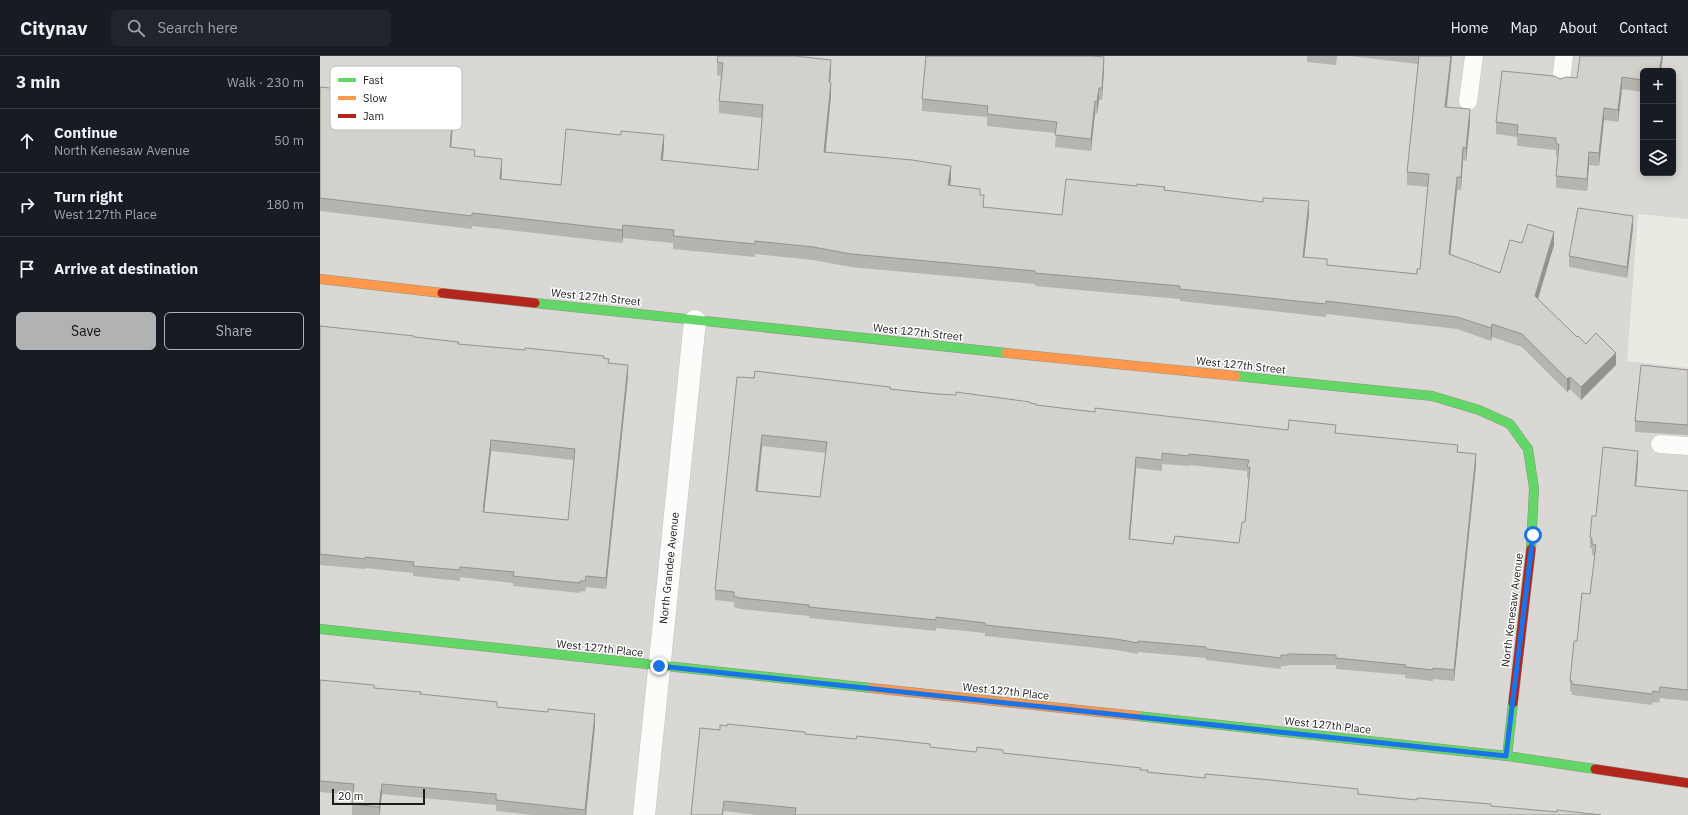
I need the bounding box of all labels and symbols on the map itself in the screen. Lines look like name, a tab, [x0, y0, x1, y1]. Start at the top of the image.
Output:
legend	[330, 66, 462, 130]
text: Fast	[363, 73, 384, 87]
text: Slow	[363, 91, 387, 105]
text: Jam	[363, 109, 384, 123]
street label: West 127th Street	[550, 285, 642, 309]
street label: West 127th Street	[872, 320, 964, 344]
street label: West 127th Street	[1195, 353, 1287, 377]
street label: North Grandee Avenue	[656, 511, 682, 625]
route start	[1524, 526, 1542, 544]
street label: North Kenesaw Avenue	[1498, 552, 1526, 668]
street label: West 127th Place	[556, 636, 644, 660]
route end	[650, 657, 668, 675]
street label: West 127th Place	[962, 679, 1050, 703]
street label: West 127th Place	[1284, 713, 1372, 737]
scale bar	[332, 787, 425, 806]

